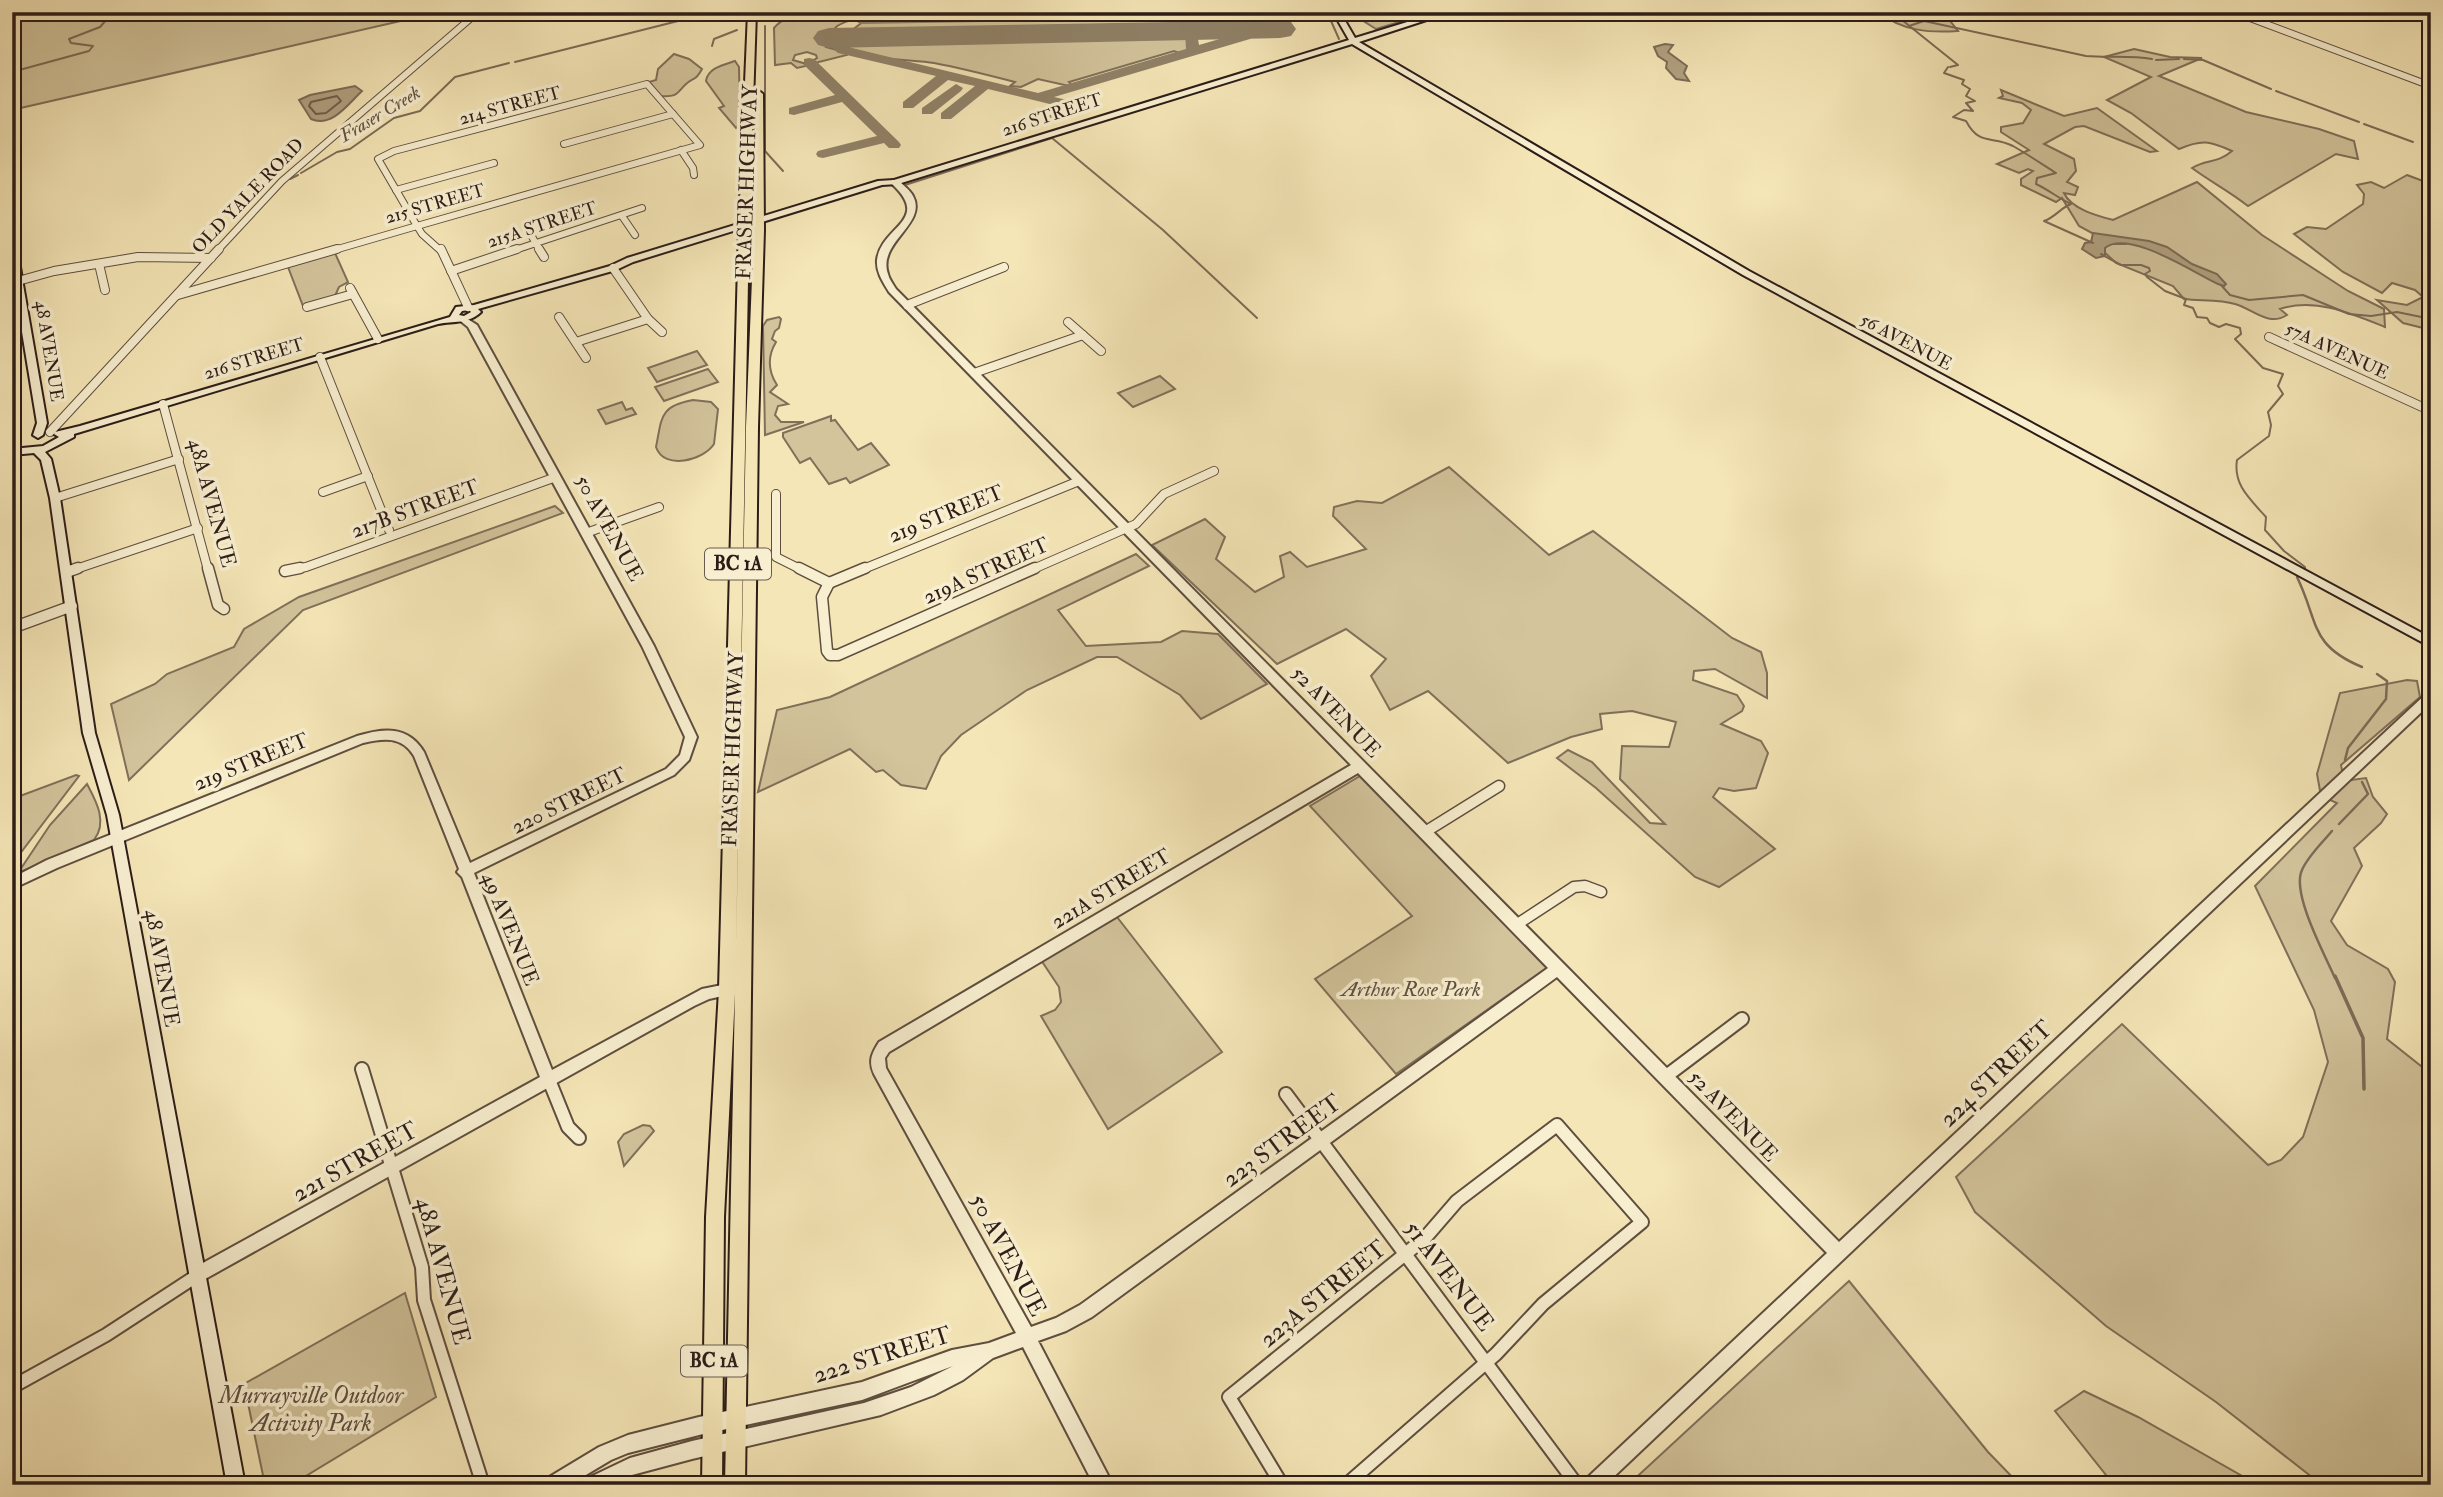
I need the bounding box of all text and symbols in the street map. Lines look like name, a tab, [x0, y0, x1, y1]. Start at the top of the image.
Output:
water label: Fraser Creek	[334, 80, 425, 148]
street label: 214 STREET	[457, 81, 564, 131]
street label: FRASER HIGHWAY	[730, 83, 764, 280]
street label: 216 STREET	[999, 88, 1106, 142]
street label: OLD YALE ROAD	[187, 133, 309, 259]
street label: 215 STREET	[382, 179, 488, 229]
street label: 215A STREET	[484, 196, 600, 254]
street label: 48 AVENUE	[30, 299, 68, 403]
street label: 56 AVENUE	[1856, 308, 1956, 376]
street label: 57A AVENUE	[2282, 317, 2392, 385]
street label: 216 STREET	[201, 333, 308, 385]
street label: 48A AVENUE	[182, 436, 242, 570]
street label: 50 AVENUE	[569, 470, 649, 586]
street label: 217B STREET	[347, 473, 483, 545]
street label: 219 STREET	[885, 479, 1008, 549]
street label: 219A STREET	[919, 531, 1053, 611]
road number: BC 1A	[705, 548, 771, 580]
street label: FRASER HIGHWAY	[716, 650, 750, 847]
street label: 52 AVENUE	[1285, 660, 1387, 764]
street label: 219 STREET	[190, 727, 313, 797]
street label: 220 STREET	[507, 761, 631, 840]
street label: 221A STREET	[1046, 843, 1176, 935]
street label: 49 AVENUE	[475, 868, 545, 990]
street label: 48 AVENUE	[138, 907, 186, 1029]
park label: Arthur Rose Park	[1339, 976, 1481, 1003]
street label: 224 STREET	[1933, 1014, 2059, 1134]
street label: 52 AVENUE	[1682, 1064, 1784, 1168]
street label: 223 STREET	[1217, 1087, 1348, 1194]
street label: 221 STREET	[287, 1115, 423, 1209]
street label: 50 AVENUE	[963, 1188, 1053, 1322]
street label: 48A AVENUE	[408, 1194, 478, 1348]
street label: 51 AVENUE	[1397, 1214, 1501, 1338]
street label: 223A STREET	[1253, 1233, 1393, 1355]
street label: 222 STREET	[809, 1319, 955, 1391]
road number: BC 1A	[681, 1345, 747, 1376]
park label: Murrayville Outdoor Activity Park	[217, 1380, 404, 1439]

